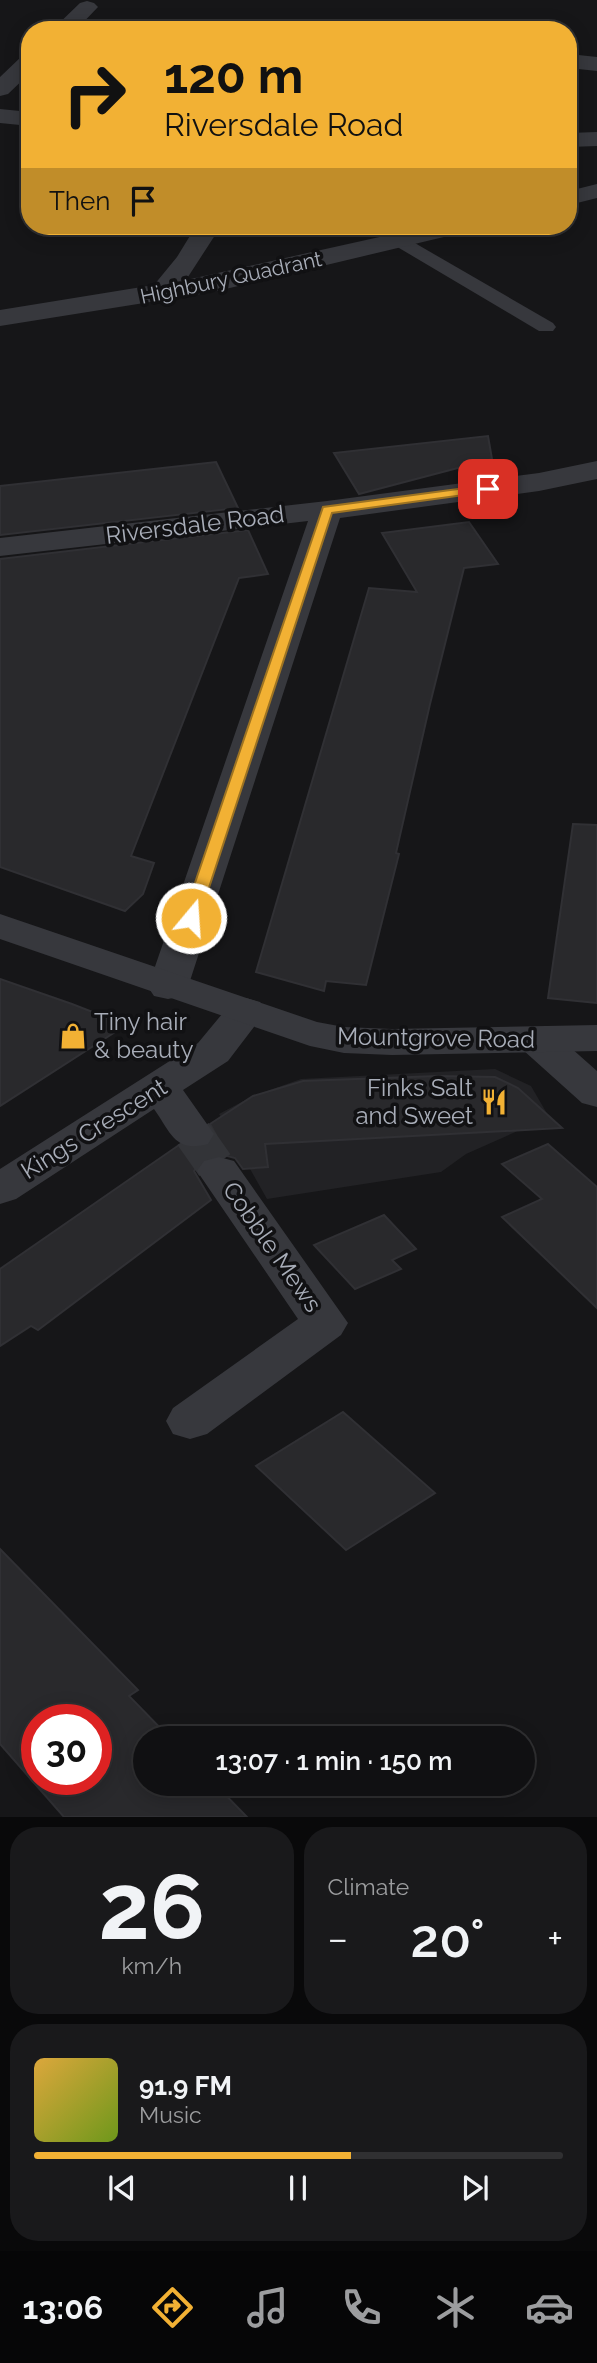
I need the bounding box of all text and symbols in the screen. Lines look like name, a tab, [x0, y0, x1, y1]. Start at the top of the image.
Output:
text: 120 m	[164, 47, 303, 104]
icon: right	[49, 49, 140, 140]
text: Riversdale Road	[164, 106, 403, 143]
icon: arrive	[124, 182, 162, 220]
text: Then	[49, 186, 110, 216]
street label: Highbury Quadrant	[138, 246, 324, 309]
pin	[458, 459, 518, 519]
icon: arrive	[469, 470, 507, 508]
street label: Riversdale Road	[104, 499, 286, 550]
position arrow	[154, 881, 228, 955]
place label: Tiny hair & beauty	[94, 1007, 193, 1064]
shop icon: Tiny hair & beauty	[58, 1021, 88, 1051]
street label: Mountgrove Road	[337, 1021, 535, 1054]
street label: Kings Crescent	[15, 1072, 172, 1185]
place label: Finks Salt and Sweet	[356, 1073, 473, 1130]
restaurant icon: Finks Salt and Sweet	[479, 1087, 509, 1117]
street label: Cobble Mews	[217, 1176, 328, 1317]
speed limit sign: 30	[21, 1704, 112, 1795]
text: 13:07 · 1 min · 150 m	[216, 1746, 452, 1776]
text: 26	[98, 1853, 205, 1960]
text: Climate	[328, 1873, 409, 1900]
text: 20°	[411, 1908, 485, 1969]
text: −	[328, 1916, 348, 1961]
text: +	[547, 1916, 563, 1961]
text: km/h	[121, 1952, 182, 1979]
text: 91.9 FM	[139, 2071, 232, 2101]
text: Music	[139, 2101, 202, 2128]
icon: previous	[103, 2169, 141, 2207]
icon: pause	[279, 2169, 317, 2207]
icon: next	[456, 2169, 494, 2207]
icon: directions	[148, 2283, 197, 2332]
icon: music	[243, 2283, 292, 2332]
icon: phone	[337, 2283, 386, 2332]
icon: climate	[431, 2283, 480, 2332]
icon: car	[525, 2283, 574, 2332]
text: 13:06	[23, 2289, 103, 2326]

